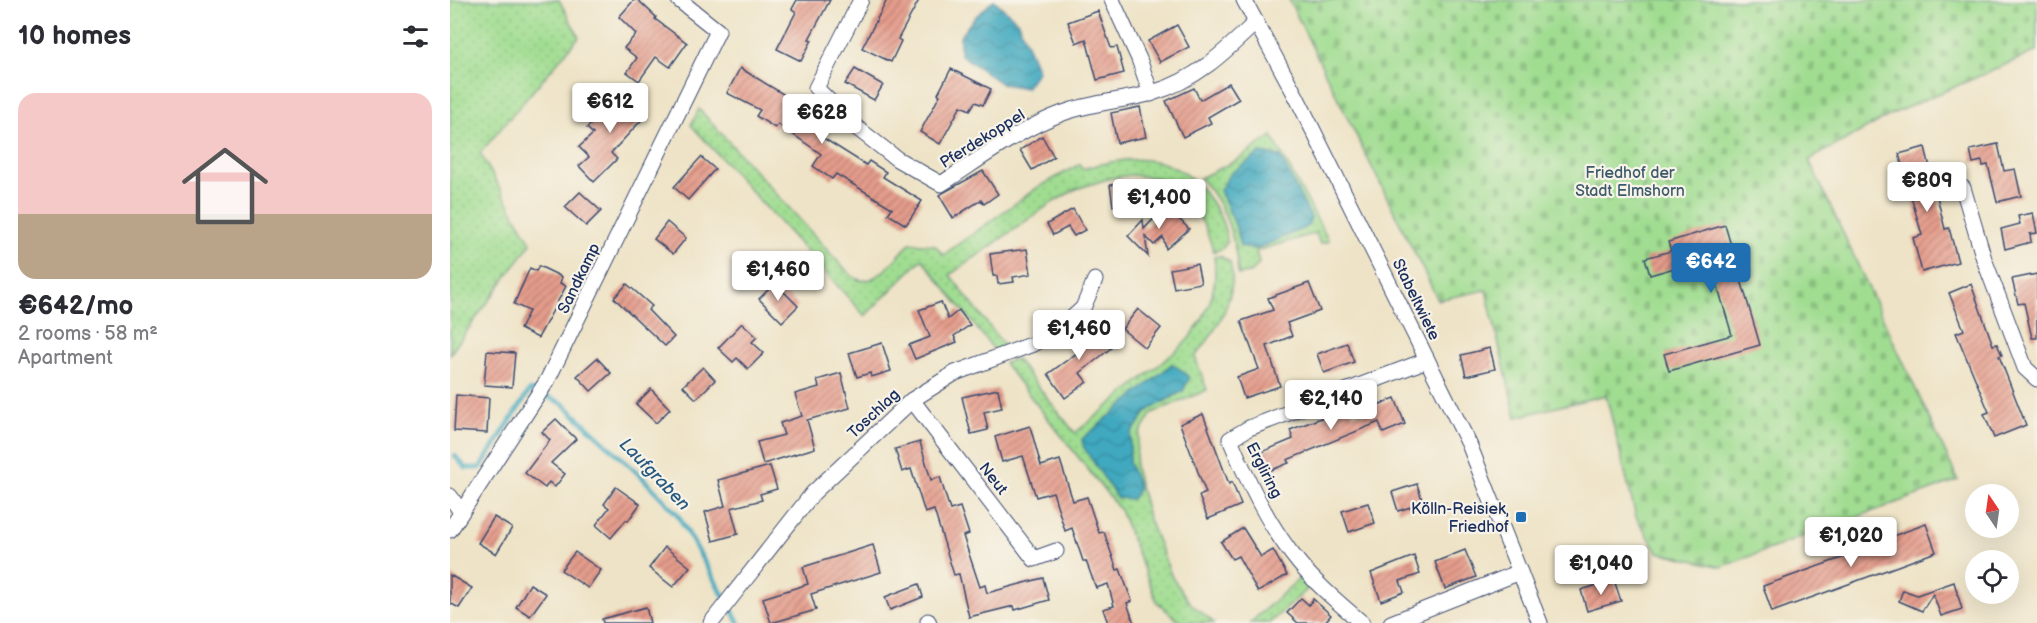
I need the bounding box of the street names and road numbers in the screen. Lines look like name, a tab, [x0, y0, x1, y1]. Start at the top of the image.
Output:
street label: Pferdekoppel	[937, 106, 1029, 173]
street label: Sandkamp	[554, 240, 605, 317]
street label: Stabeltwiete	[1388, 256, 1444, 344]
street label: Toschlag	[844, 385, 904, 443]
street label: Ergliring	[1242, 439, 1286, 502]
street label: Neut	[974, 459, 1011, 499]

